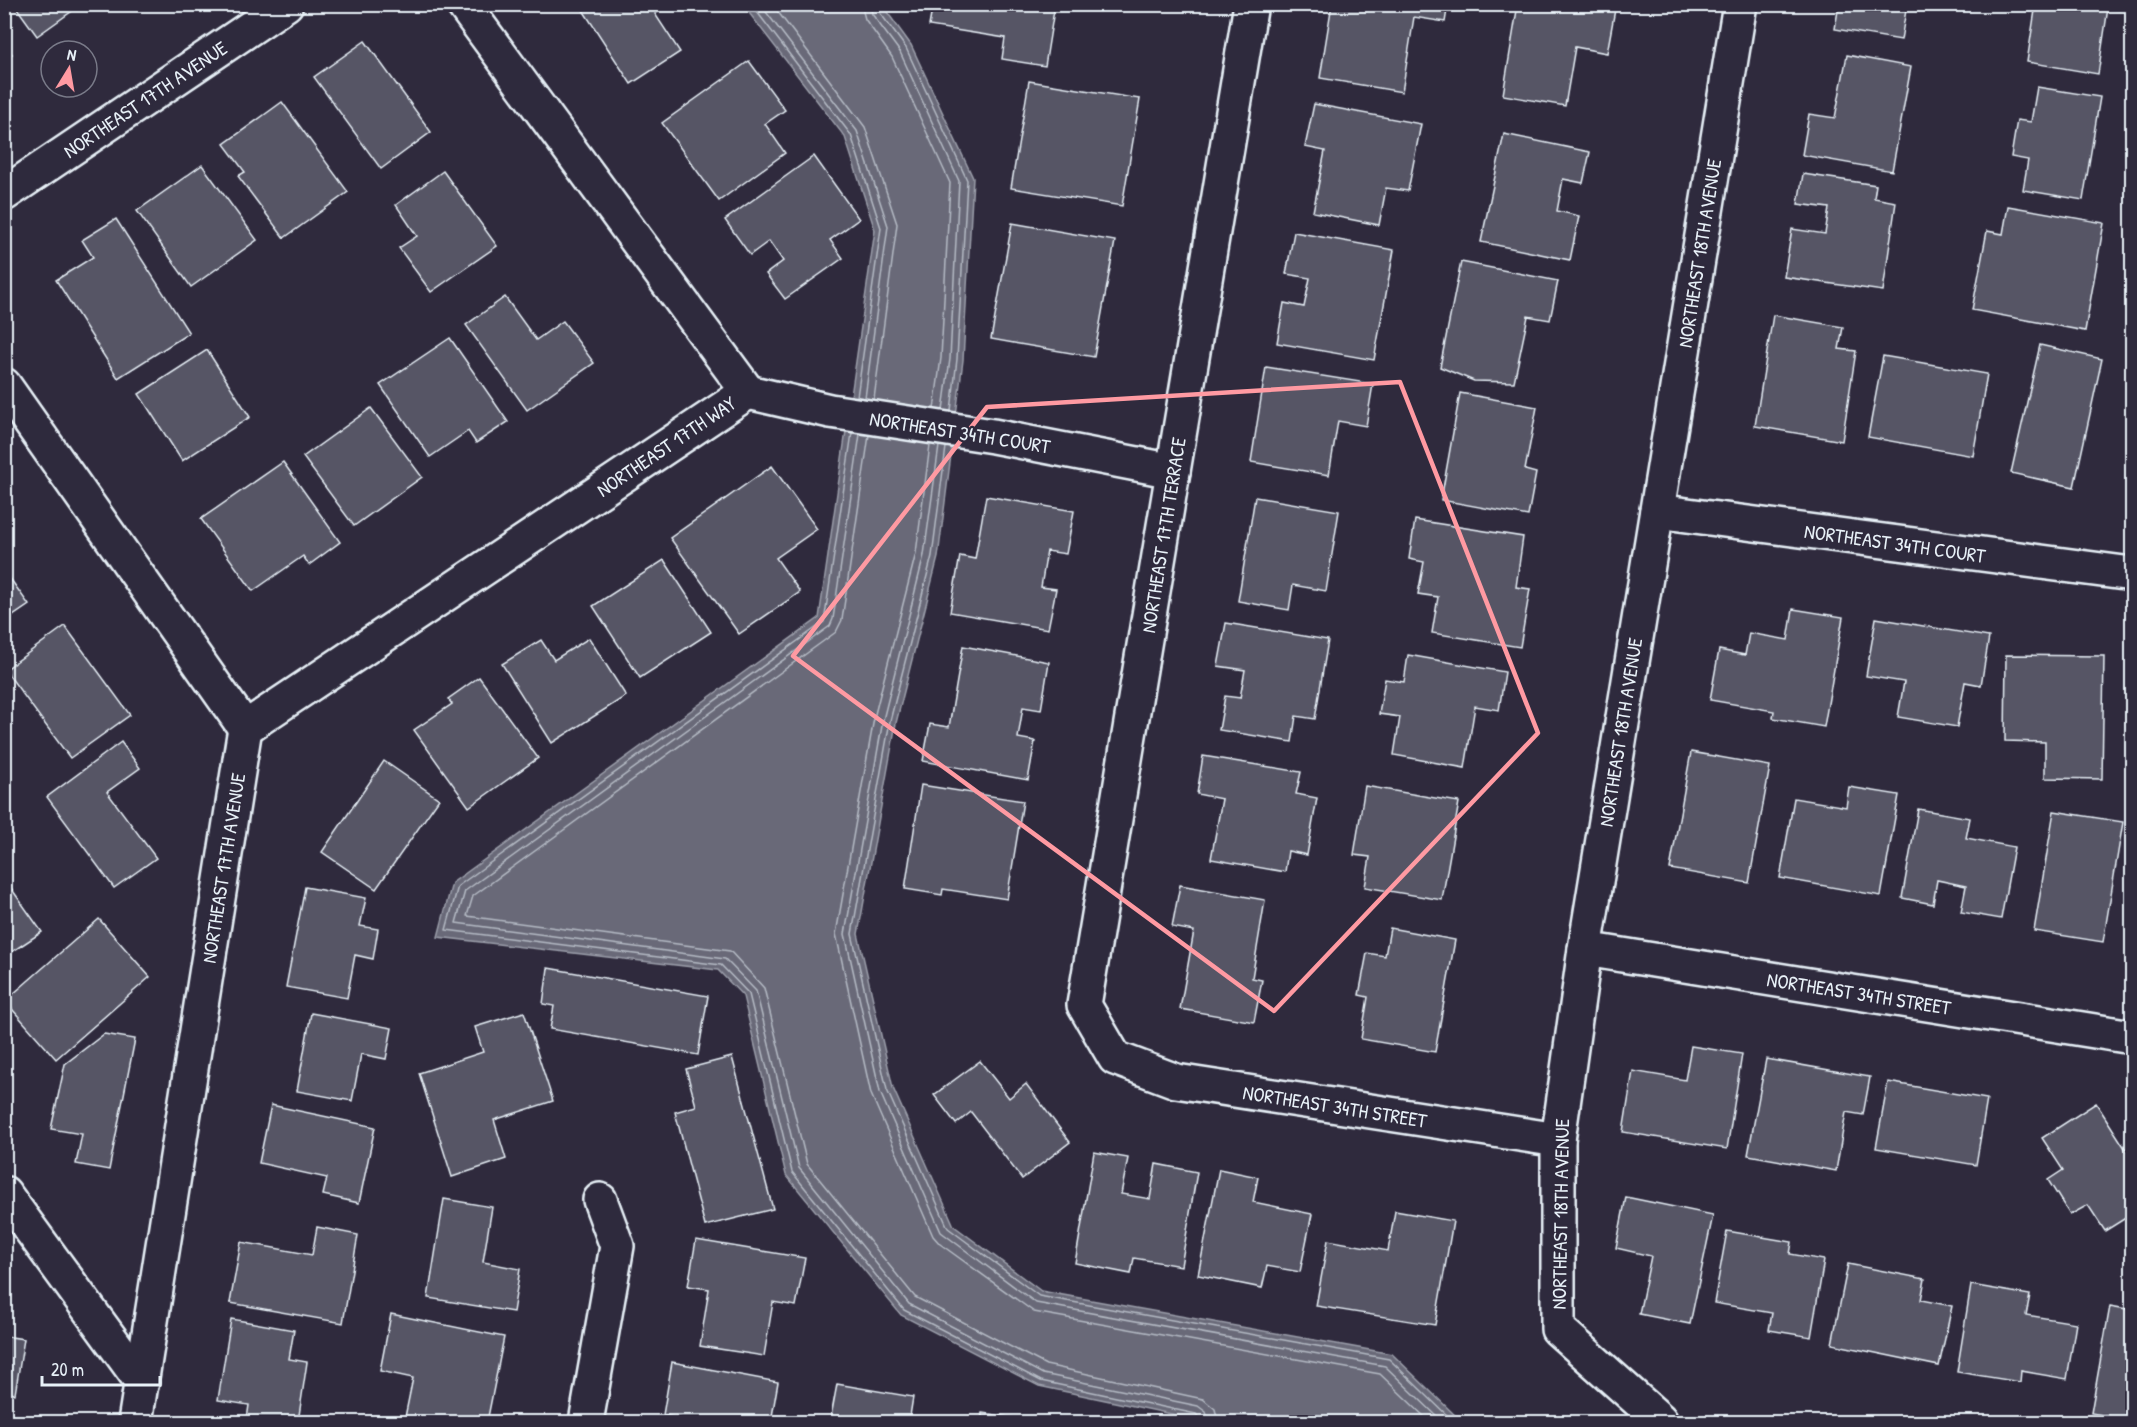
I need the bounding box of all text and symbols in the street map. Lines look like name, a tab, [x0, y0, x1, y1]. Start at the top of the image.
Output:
street label: NORTHEAST 17TH AVENUE	[59, 35, 231, 163]
north arrow	[39, 39, 99, 99]
street label: NORTHEAST 18TH AVENUE	[1671, 156, 1727, 349]
street label: NORTHEAST 17TH WAY	[591, 389, 741, 503]
street label: NORTHEAST 34TH COURT	[868, 404, 1053, 460]
street label: NORTHEAST 17TH TERRACE	[1134, 435, 1192, 635]
street label: NORTHEAST 34TH COURT	[1803, 517, 1988, 569]
street label: NORTHEAST 18TH AVENUE	[1592, 635, 1648, 828]
street label: NORTHEAST 17TH AVENUE	[195, 771, 251, 965]
street label: NORTHEAST 34TH STREET	[1765, 965, 1953, 1021]
street label: NORTHEAST 34TH STREET	[1241, 1078, 1429, 1134]
street label: NORTHEAST 18TH AVENUE	[1545, 1118, 1575, 1310]
scale bar	[42, 1349, 160, 1387]
text: 20 m	[51, 1357, 84, 1382]

